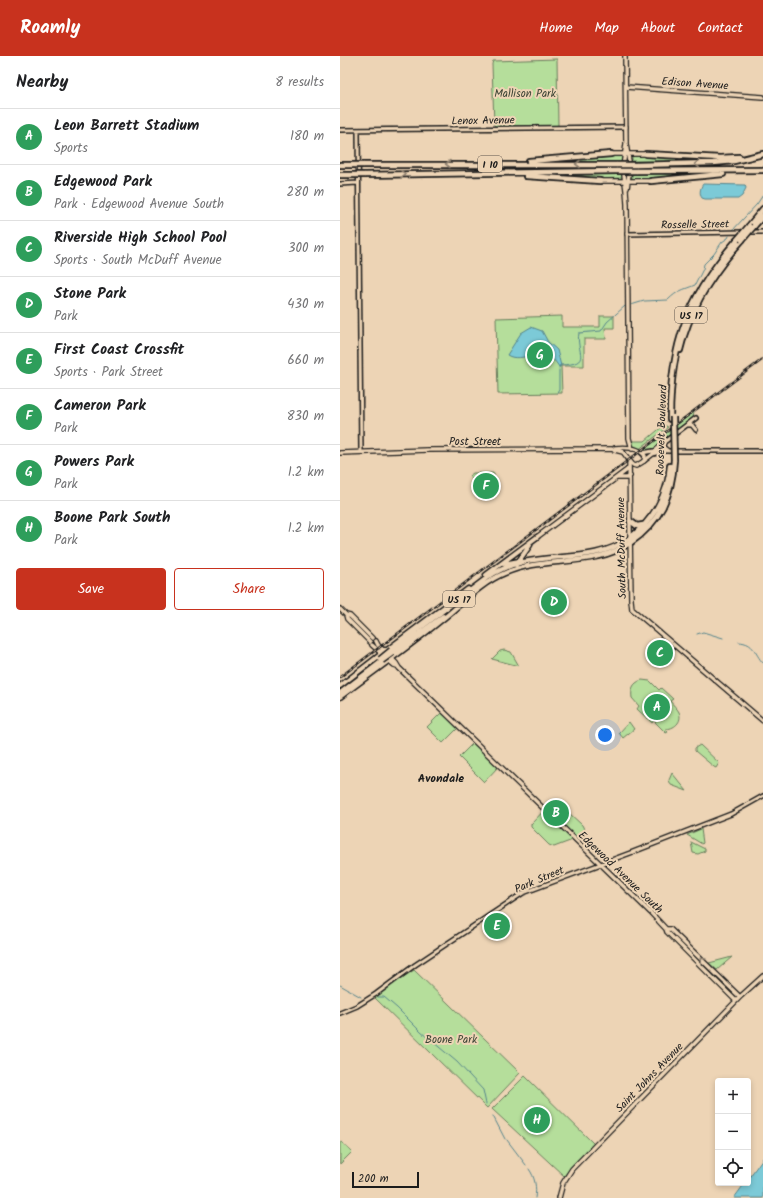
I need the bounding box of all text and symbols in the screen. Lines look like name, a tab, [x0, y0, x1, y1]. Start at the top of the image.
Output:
text: Roamly	[20, 13, 80, 43]
text: Home	[539, 17, 573, 39]
text: Map	[595, 17, 619, 39]
text: About	[641, 17, 675, 39]
text: Contact	[697, 17, 743, 39]
text: Nearby	[16, 69, 68, 96]
text: 8 results	[275, 72, 324, 93]
street label: Edison Avenue	[661, 73, 729, 95]
park label: Mallison Park	[494, 85, 557, 103]
street label: Lenox Avenue	[451, 111, 515, 131]
text: Leon Barrett Stadium	[54, 114, 199, 138]
text: A	[25, 126, 33, 147]
text: 180 m	[290, 126, 324, 147]
text: Sports	[54, 138, 88, 159]
road number: I 10	[478, 156, 502, 172]
one-way arrow	[445, 160, 451, 168]
one-way arrow	[575, 160, 581, 168]
one-way arrow	[694, 160, 700, 168]
text: Edgewood Park	[54, 170, 152, 194]
one-way arrow	[400, 170, 406, 178]
text: B	[25, 182, 33, 203]
text: 280 m	[287, 182, 324, 203]
text: Park · Edgewood Avenue South	[54, 194, 224, 215]
street label: Rosselle Street	[661, 215, 730, 235]
text: Riverside High School Pool	[54, 226, 227, 250]
text: C	[25, 238, 33, 259]
text: 300 m	[288, 238, 324, 259]
text: Sports · South McDuff Avenue	[54, 250, 222, 271]
text: Stone Park	[54, 282, 126, 306]
text: D	[25, 294, 33, 315]
text: 430 m	[287, 294, 324, 315]
text: Park	[54, 306, 78, 327]
road number: US 17	[675, 307, 707, 323]
text: First Coast Crossfit	[54, 338, 184, 362]
pin: G	[527, 340, 553, 370]
text: E	[25, 350, 33, 371]
text: 660 m	[287, 350, 324, 371]
text: Sports · Park Street	[54, 362, 163, 383]
street label: Roosevelt Boulevard	[651, 384, 673, 476]
text: Cameron Park	[54, 394, 146, 418]
text: F	[25, 406, 33, 427]
text: 830 m	[287, 406, 324, 427]
text: Park	[54, 418, 78, 439]
street label: Post Street	[449, 433, 502, 451]
text: Powers Park	[54, 450, 134, 474]
text: G	[25, 462, 33, 483]
text: 1.2 km	[288, 462, 324, 483]
pin: F	[473, 471, 499, 501]
text: Park	[54, 474, 78, 495]
street label: South McDuff Avenue	[612, 497, 632, 599]
text: Boone Park South	[54, 506, 171, 530]
text: H	[25, 518, 33, 539]
text: 1.2 km	[288, 518, 324, 539]
text: Park	[54, 530, 78, 551]
button: Save	[16, 568, 166, 610]
button: Share	[174, 568, 324, 610]
pin: D	[541, 587, 567, 617]
road number: US 17	[443, 591, 475, 607]
pin: C	[647, 638, 673, 668]
pin: A	[644, 692, 670, 722]
your location	[595, 725, 615, 745]
district label: Avondale	[418, 769, 464, 788]
pin: B	[543, 798, 569, 828]
street label: Edgewood Avenue South	[574, 827, 667, 918]
street label: Park Street	[512, 861, 568, 898]
pin: E	[484, 911, 510, 941]
one-way arrow	[699, 957, 707, 965]
park label: Boone Park	[425, 1031, 478, 1049]
street label: Saint Johns Avenue	[611, 1038, 688, 1117]
map controls	[715, 1078, 751, 1186]
button: +	[715, 1078, 751, 1114]
pin: H	[524, 1105, 550, 1135]
button: −	[715, 1114, 751, 1150]
button: locate	[715, 1150, 751, 1186]
scale bar	[352, 1170, 419, 1189]
text: 200 m	[358, 1170, 389, 1188]

